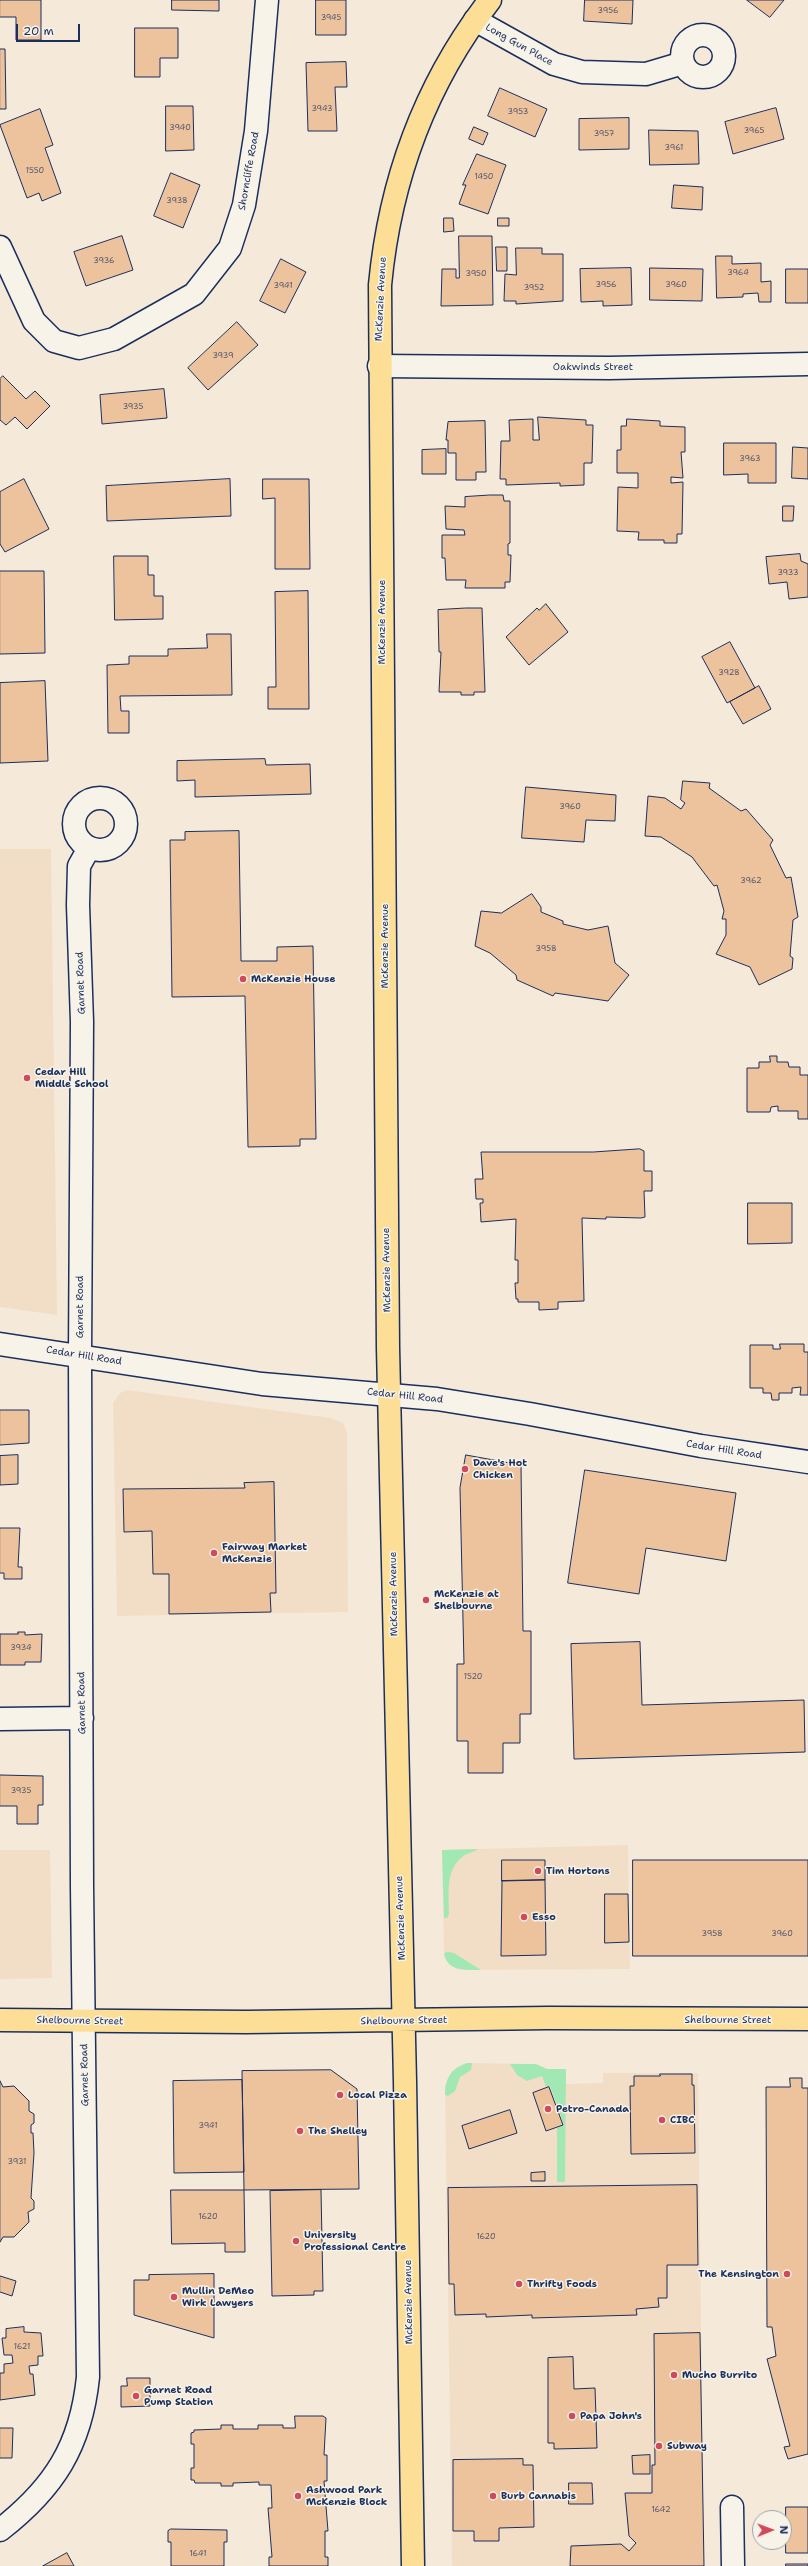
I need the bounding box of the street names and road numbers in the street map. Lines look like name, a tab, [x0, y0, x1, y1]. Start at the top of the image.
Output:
street label: Long Gun Place	[483, 22, 555, 68]
street label: Shorncliffe Road	[236, 131, 262, 211]
street label: McKenzie Avenue	[373, 256, 389, 342]
street label: Oakwinds Street	[553, 361, 633, 373]
street label: McKenzie Avenue	[376, 580, 388, 664]
street label: McKenzie Avenue	[379, 904, 391, 988]
street label: Garnet Road	[74, 952, 88, 1014]
street label: McKenzie Avenue	[380, 1228, 394, 1312]
street label: Garnet Road	[74, 1276, 86, 1338]
street label: Cedar Hill Road	[45, 1344, 123, 1368]
street label: Cedar Hill Road	[366, 1386, 444, 1406]
street label: Cedar Hill Road	[685, 1438, 763, 1462]
street label: McKenzie Avenue	[387, 1552, 401, 1636]
street label: Garnet Road	[75, 1672, 89, 1734]
street label: McKenzie Avenue	[394, 1875, 408, 1961]
street label: Shelbourne Street	[36, 2014, 124, 2028]
street label: Shelbourne Street	[360, 2014, 448, 2028]
street label: Shelbourne Street	[685, 2014, 771, 2026]
street label: Garnet Road	[78, 2044, 92, 2106]
street label: McKenzie Avenue	[402, 2260, 416, 2344]

